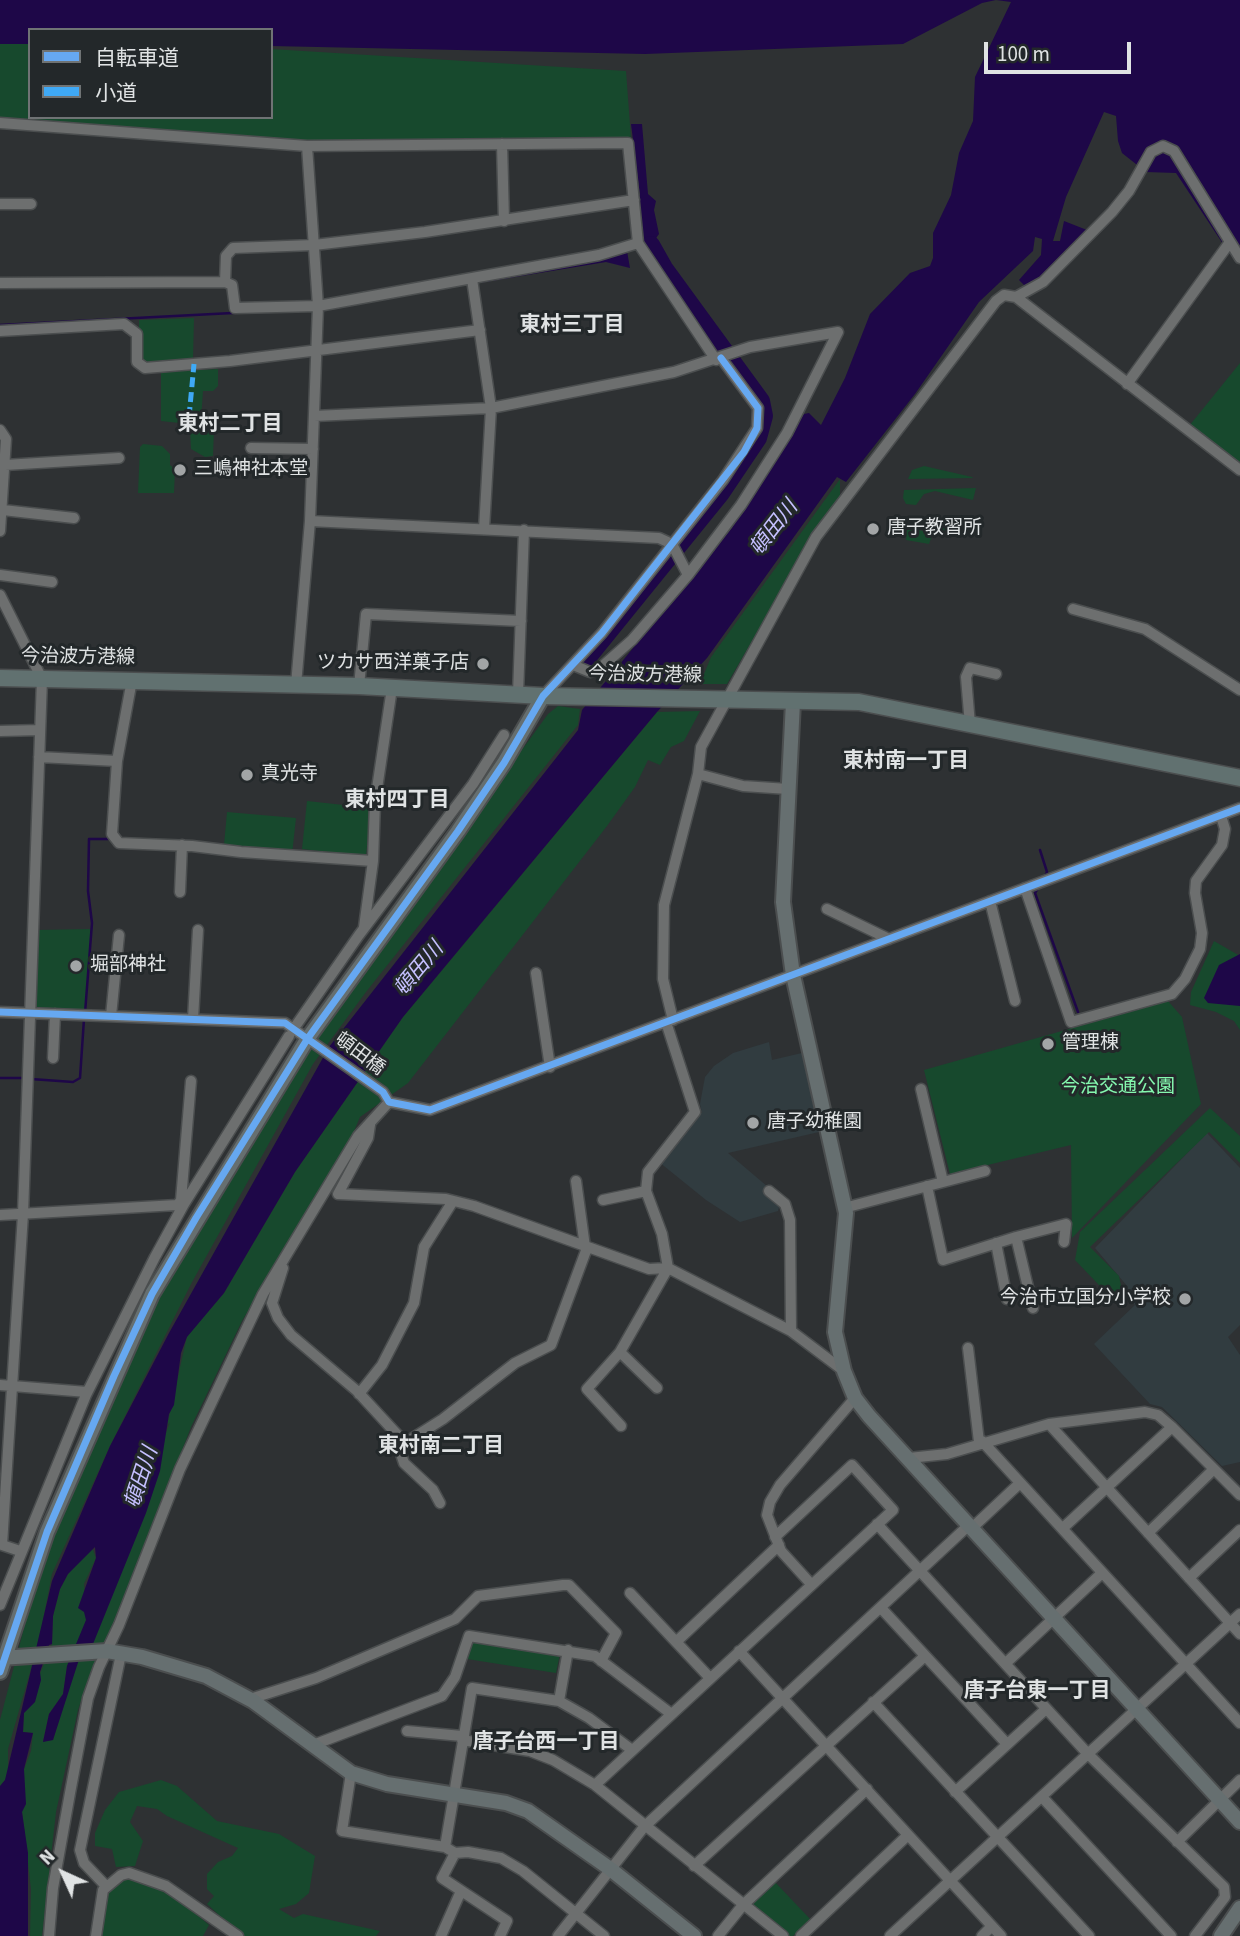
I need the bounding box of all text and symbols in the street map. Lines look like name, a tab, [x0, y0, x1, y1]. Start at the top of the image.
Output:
legend	[28, 28, 273, 119]
scale bar	[988, 28, 1135, 72]
text: 100 m	[997, 39, 1050, 69]
text: 自転車道	[95, 43, 179, 73]
text: 小道	[95, 78, 137, 108]
district label: 東村三丁目	[520, 313, 624, 339]
district label: 東村二丁目	[178, 412, 282, 438]
place label: 三嶋神社本堂	[194, 459, 308, 481]
marker: 三嶋神社本堂	[172, 462, 188, 478]
water label: 頓田川	[746, 496, 804, 562]
place label: 唐子教習所	[887, 518, 982, 540]
marker: 唐子教習所	[865, 521, 881, 537]
street label: 今治波方港線	[21, 646, 135, 670]
place label: ツカサ西洋菓子店	[317, 653, 469, 675]
marker: ツカサ西洋菓子店	[475, 656, 491, 672]
street label: 今治波方港線	[588, 664, 702, 688]
district label: 東村南一丁目	[843, 749, 969, 775]
place label: 真光寺	[261, 764, 318, 786]
marker: 真光寺	[239, 767, 255, 783]
district label: 東村四丁目	[345, 788, 449, 814]
water label: 頓田川	[390, 938, 450, 1002]
place label: 堀部神社	[90, 955, 166, 977]
marker: 堀部神社	[68, 958, 84, 974]
street label: 頓田橋	[329, 1029, 389, 1081]
place label: 管理棟	[1062, 1033, 1119, 1055]
marker: 管理棟	[1040, 1036, 1056, 1052]
park label: 今治交通公園	[1061, 1077, 1175, 1099]
place label: 唐子幼稚園	[767, 1112, 862, 1134]
marker: 唐子幼稚園	[745, 1115, 761, 1131]
place label: 今治市立国分小学校	[1000, 1288, 1171, 1310]
marker: 今治市立国分小学校	[1177, 1291, 1193, 1307]
district label: 東村南二丁目	[378, 1434, 504, 1460]
water label: 頓田川	[121, 1444, 165, 1512]
district label: 唐子台東一丁目	[964, 1679, 1110, 1705]
district label: 唐子台西一丁目	[473, 1730, 619, 1756]
north arrow	[28, 1838, 98, 1908]
text: N	[34, 1844, 62, 1872]

